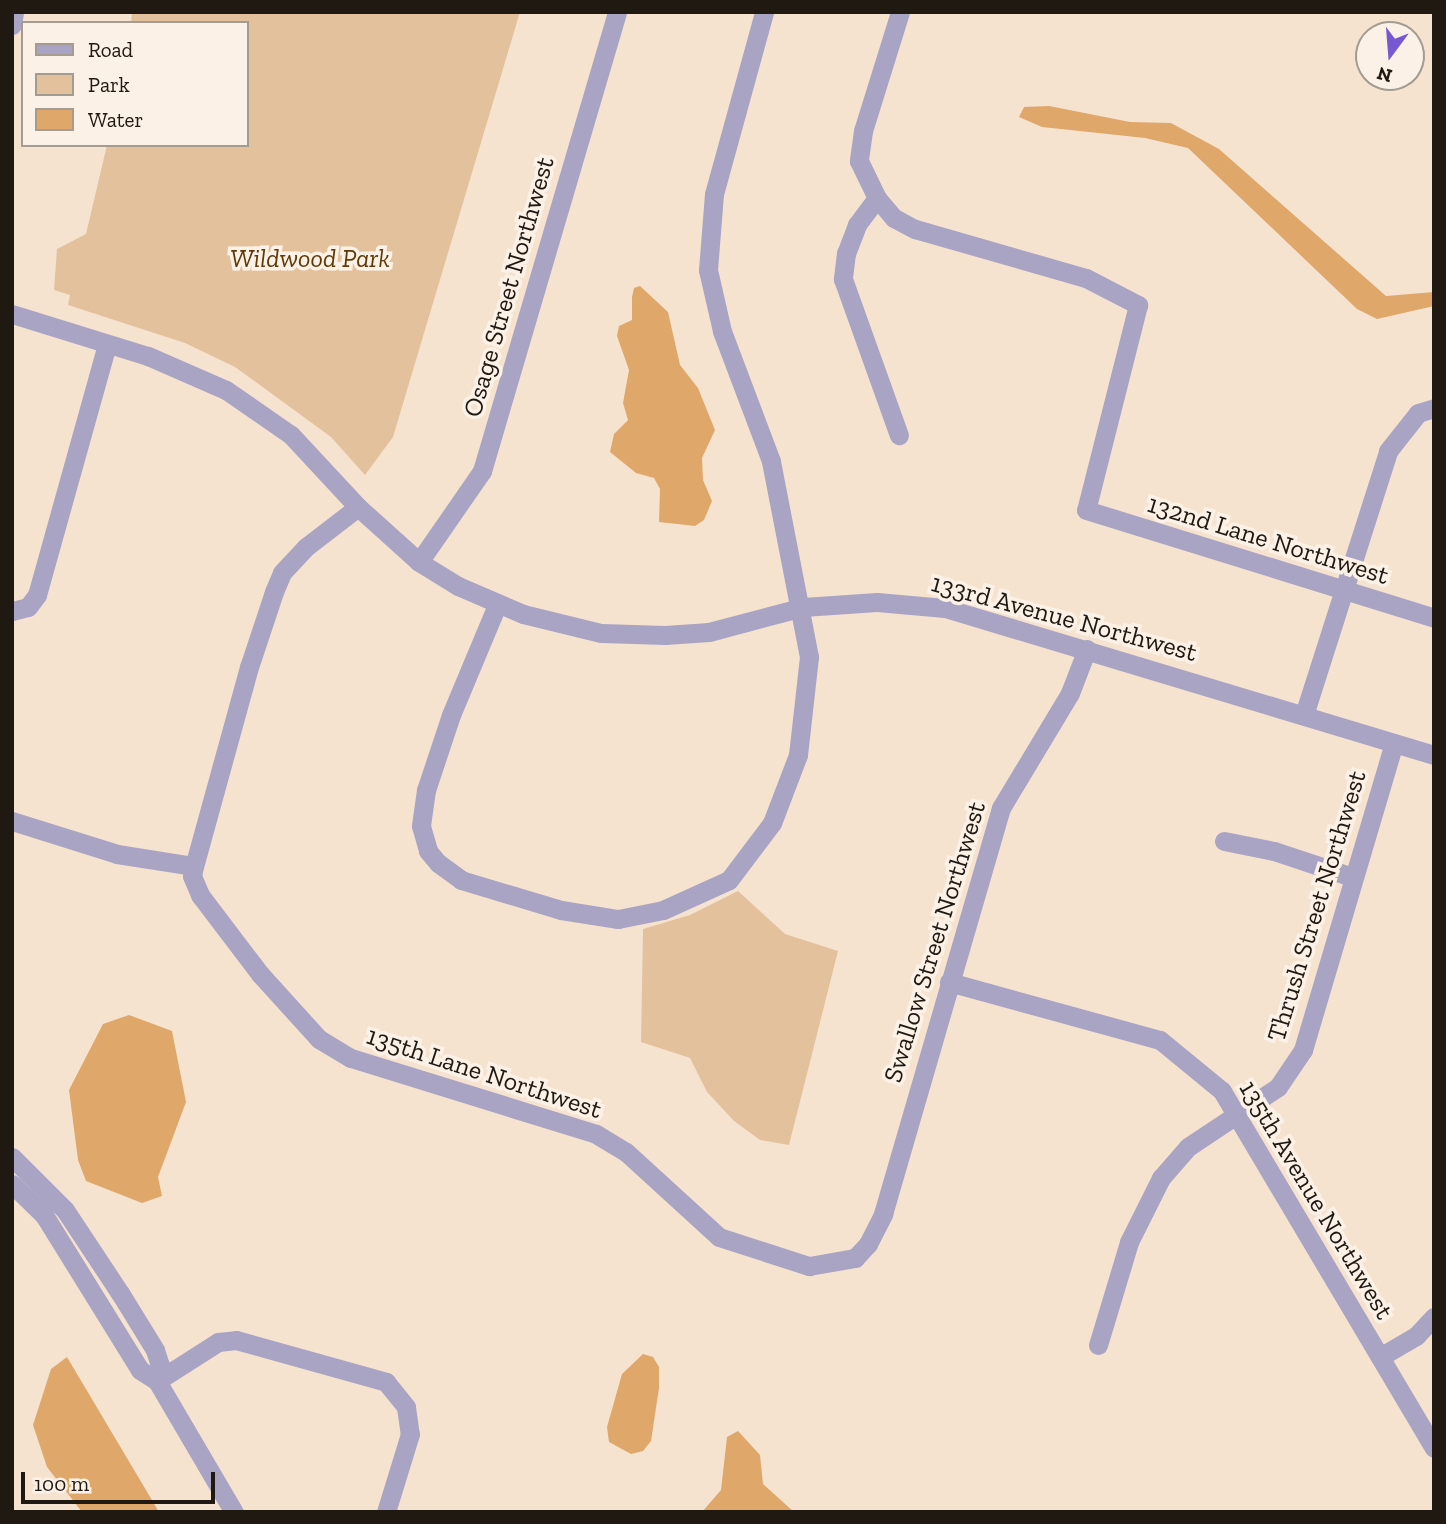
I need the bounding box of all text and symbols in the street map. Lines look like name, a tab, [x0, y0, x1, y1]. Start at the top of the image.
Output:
legend	[21, 21, 248, 147]
north arrow	[1355, 21, 1425, 91]
text: Road	[88, 37, 133, 62]
text: N	[1375, 62, 1395, 88]
text: Park	[88, 72, 130, 97]
text: Water	[88, 107, 143, 132]
street label: Osage Street Northwest	[457, 153, 561, 421]
park label: Wildwood Park	[230, 243, 390, 275]
street label: 132nd Lane Northwest	[1144, 488, 1392, 592]
street label: 133rd Avenue Northwest	[927, 567, 1201, 669]
street label: Thrush Street Northwest	[1261, 767, 1373, 1045]
street label: Swallow Street Northwest	[877, 797, 993, 1087]
street label: 135th Lane Northwest	[363, 1020, 605, 1126]
street label: 135th Avenue Northwest	[1232, 1075, 1400, 1325]
scale bar	[24, 1458, 219, 1502]
text: 100 m	[34, 1471, 89, 1496]

